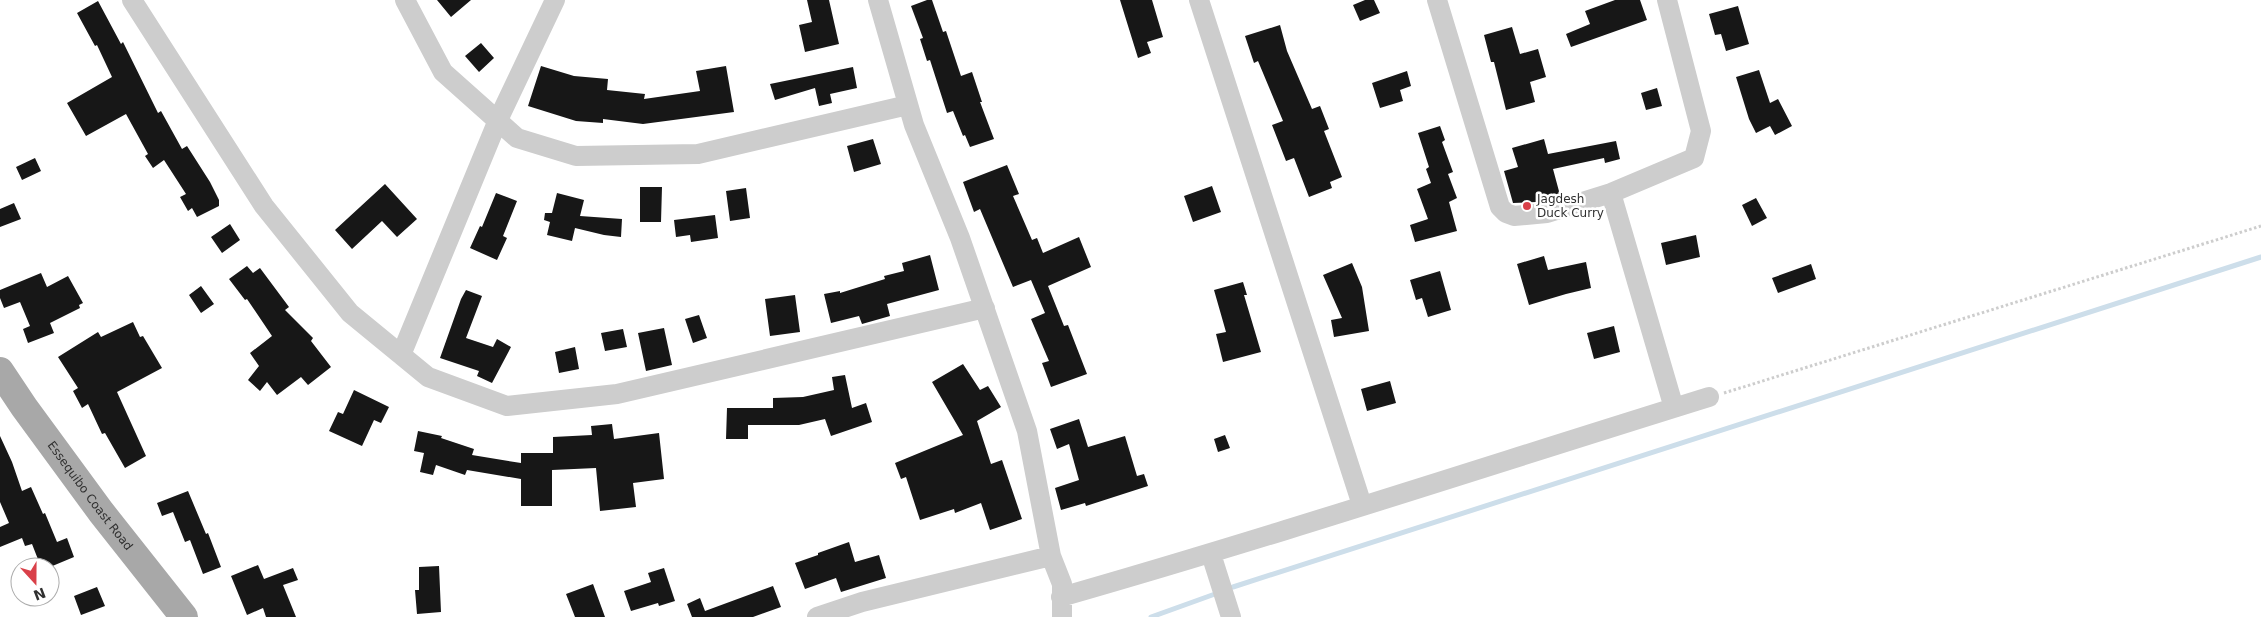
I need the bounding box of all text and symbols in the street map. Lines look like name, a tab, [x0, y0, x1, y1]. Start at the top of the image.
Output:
place label: Jagdesh Duck Curry	[1536, 192, 1604, 220]
marker: Jagdesh Duck Curry	[1521, 200, 1533, 212]
street label: Essequibo Coast Road	[45, 439, 136, 553]
north arrow	[10, 557, 60, 607]
text: N	[31, 585, 48, 604]

